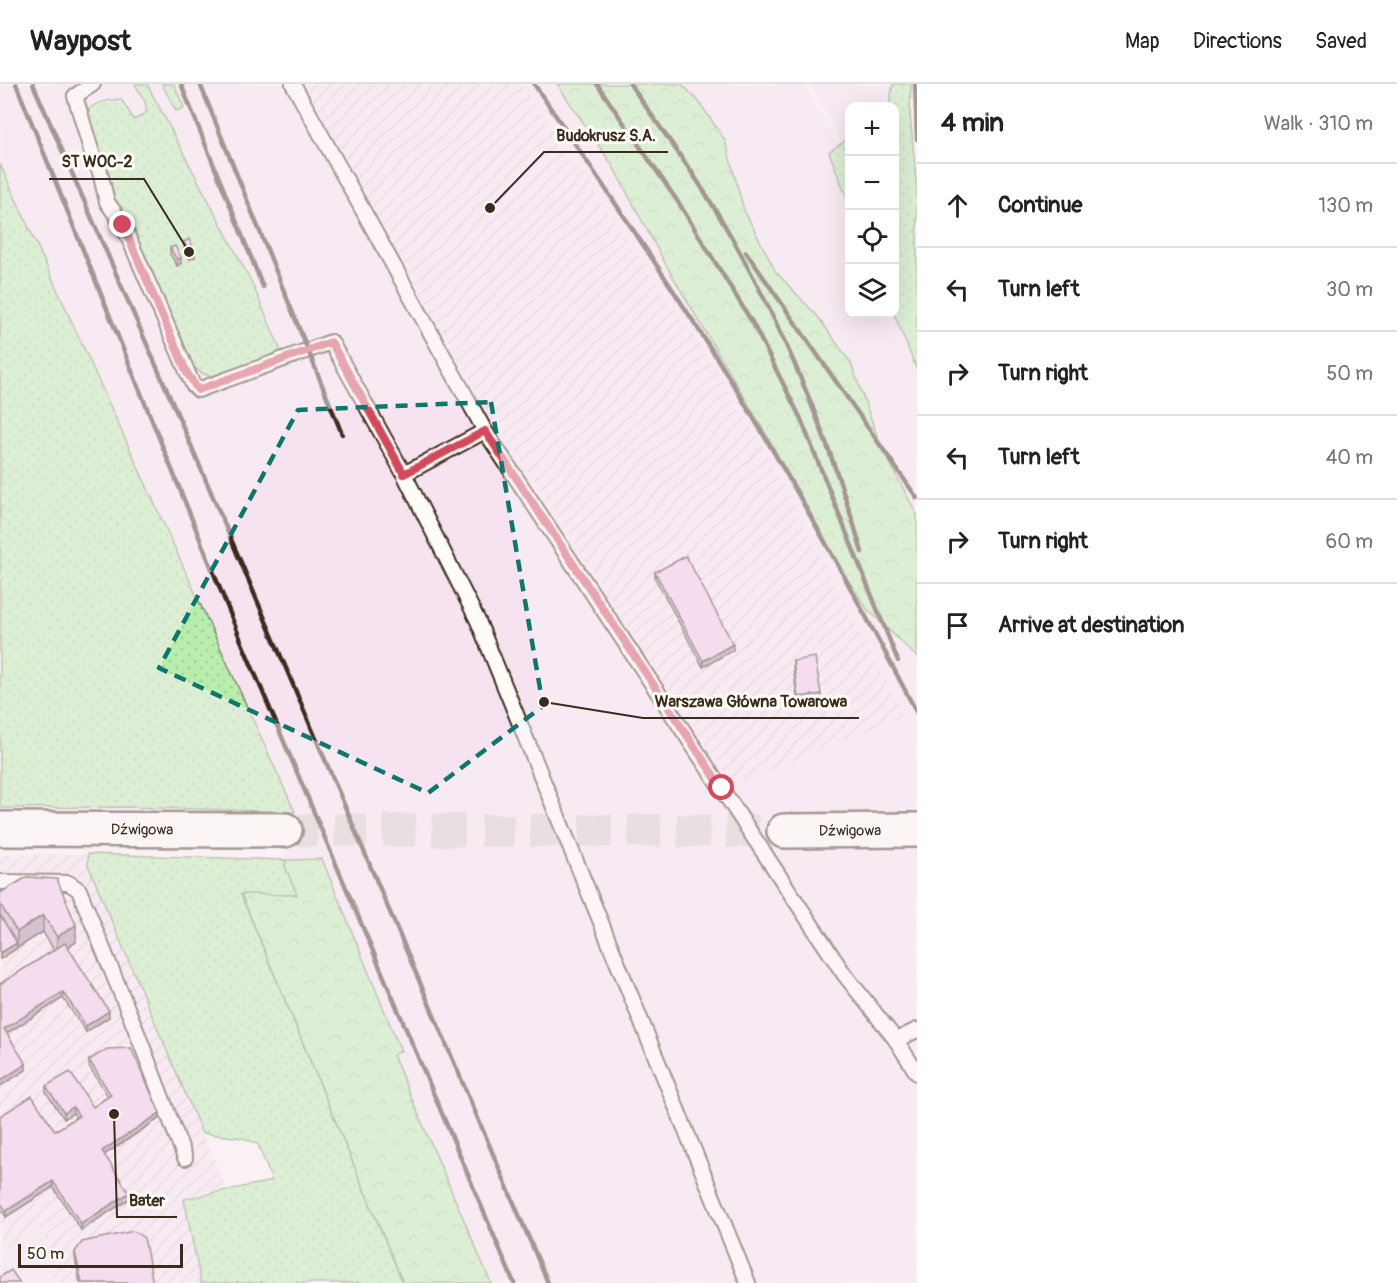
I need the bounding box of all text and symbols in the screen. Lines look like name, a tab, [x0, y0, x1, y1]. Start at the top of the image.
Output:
text: Waypost	[30, 24, 131, 59]
text: Map	[1125, 28, 1160, 55]
text: Directions	[1193, 28, 1282, 55]
text: Saved	[1315, 28, 1367, 55]
map controls	[845, 102, 899, 318]
button: +	[845, 102, 899, 156]
text: 4 min	[941, 107, 1004, 139]
text: Walk · 310 m	[1264, 111, 1373, 136]
callout: Budokrusz S.A.	[544, 118, 668, 152]
text: Budokrusz S.A.	[556, 126, 656, 146]
callout: ST WOC-2	[49, 145, 144, 179]
text: ST WOC-2	[61, 152, 133, 172]
button: −	[845, 156, 899, 210]
icon: ahead	[941, 189, 974, 222]
text: Continue	[998, 191, 1082, 219]
text: 130 m	[1318, 193, 1373, 218]
button: locate	[845, 210, 899, 264]
route end	[109, 211, 135, 237]
button: layers	[845, 264, 899, 318]
icon: left	[941, 273, 974, 306]
text: Turn left	[998, 275, 1080, 303]
text: 30 m	[1326, 277, 1373, 302]
icon: right	[941, 357, 974, 390]
text: Turn right	[998, 359, 1088, 387]
text: 50 m	[1326, 361, 1373, 386]
icon: left	[941, 441, 974, 474]
text: Turn left	[998, 443, 1080, 471]
text: 40 m	[1326, 445, 1373, 470]
icon: right	[941, 525, 974, 558]
text: Turn right	[998, 527, 1088, 555]
text: 60 m	[1326, 529, 1373, 554]
icon: arrive	[941, 609, 974, 642]
text: Arrive at destination	[998, 611, 1184, 639]
callout: Warszawa Główna Towarowa	[643, 684, 859, 718]
text: Warszawa Główna Towarowa	[655, 692, 848, 712]
route start	[708, 774, 734, 800]
street label: Dźwigowa	[111, 820, 173, 840]
street label: Dźwigowa	[819, 821, 881, 841]
callout: Bater	[117, 1183, 177, 1217]
text: Bater	[129, 1191, 165, 1211]
scale bar	[18, 1241, 183, 1268]
text: 50 m	[27, 1244, 64, 1264]

